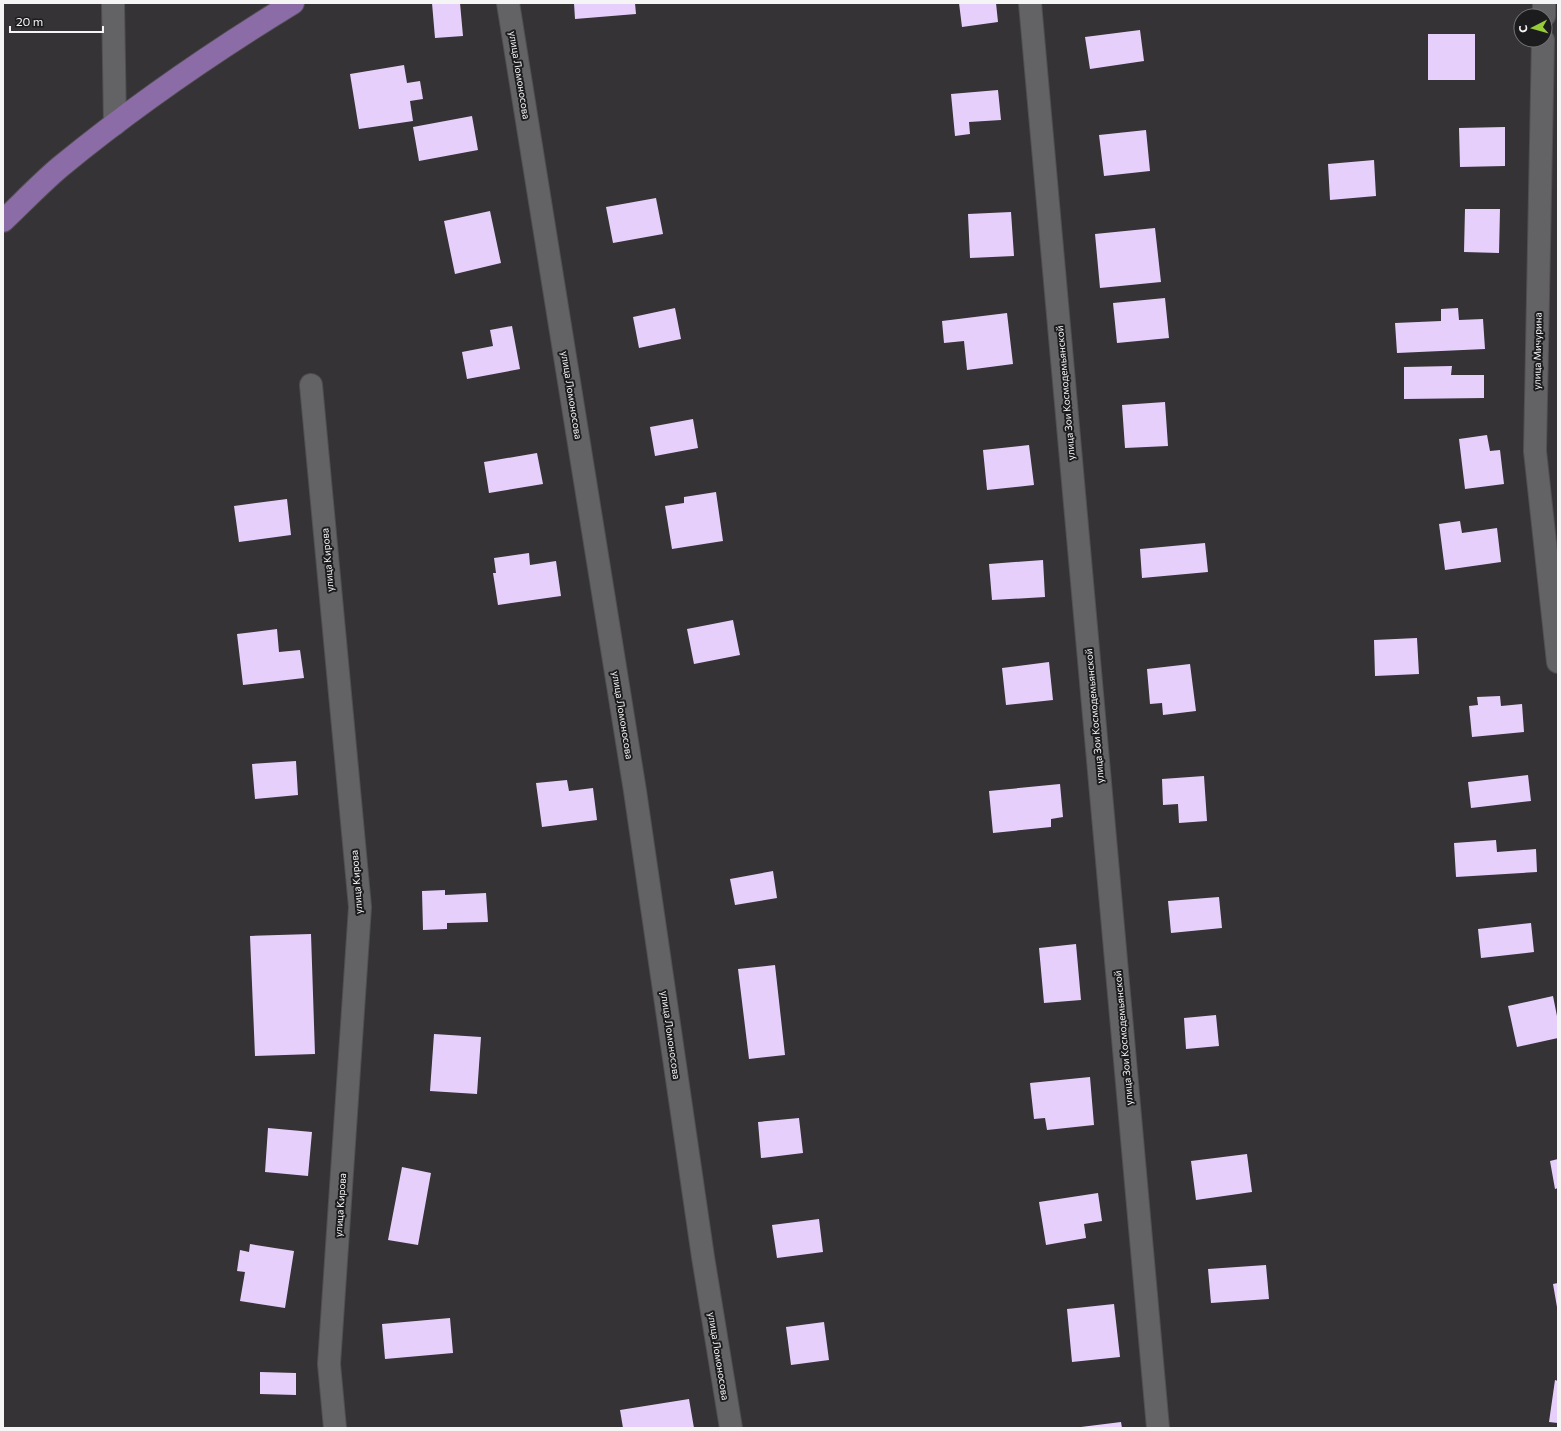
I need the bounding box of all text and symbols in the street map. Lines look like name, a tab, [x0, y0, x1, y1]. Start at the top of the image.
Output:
scale bar	[10, 8, 103, 34]
north arrow	[1513, 8, 1553, 48]
text: 20 m	[16, 14, 43, 28]
text: С	[1516, 24, 1529, 34]
street label: улица Ломоносова	[507, 30, 533, 120]
street label: улица Мичурина	[1530, 312, 1544, 390]
street label: улица Зои Космодемьянской	[1053, 325, 1077, 461]
street label: улица Ломоносова	[559, 350, 585, 440]
street label: улица Кирова	[318, 528, 336, 592]
street label: улица Зои Космодемьянской	[1082, 648, 1106, 784]
street label: улица Ломоносова	[610, 670, 636, 760]
street label: улица Кирова	[348, 850, 364, 914]
street label: улица Зои Космодемьянской	[1111, 970, 1135, 1106]
street label: улица Ломоносова	[659, 990, 683, 1080]
street label: улица Кирова	[332, 1173, 348, 1237]
street label: улица Ломоносова	[706, 1311, 732, 1401]

